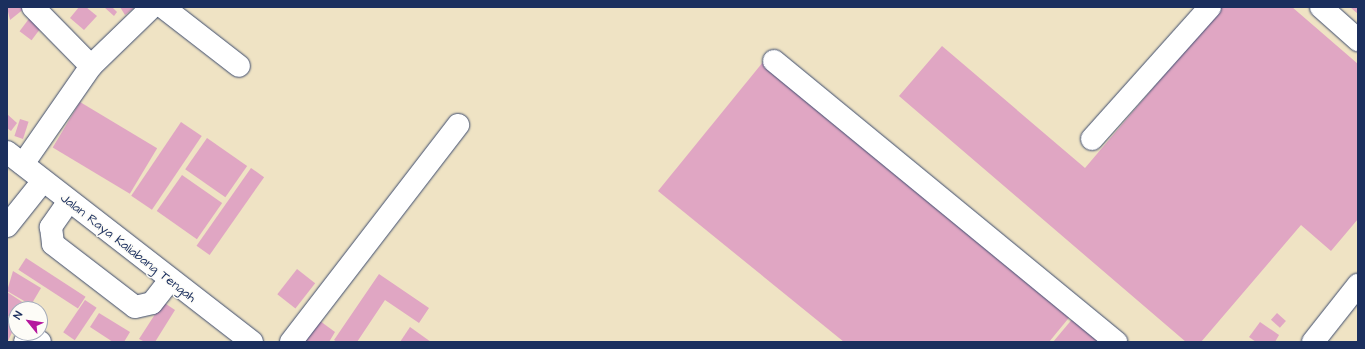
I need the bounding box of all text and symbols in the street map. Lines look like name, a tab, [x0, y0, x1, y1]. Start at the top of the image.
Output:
street label: Jalan Raya Kaliabang Tengah	[57, 190, 199, 306]
north arrow	[8, 301, 48, 341]
text: N	[10, 309, 26, 322]

